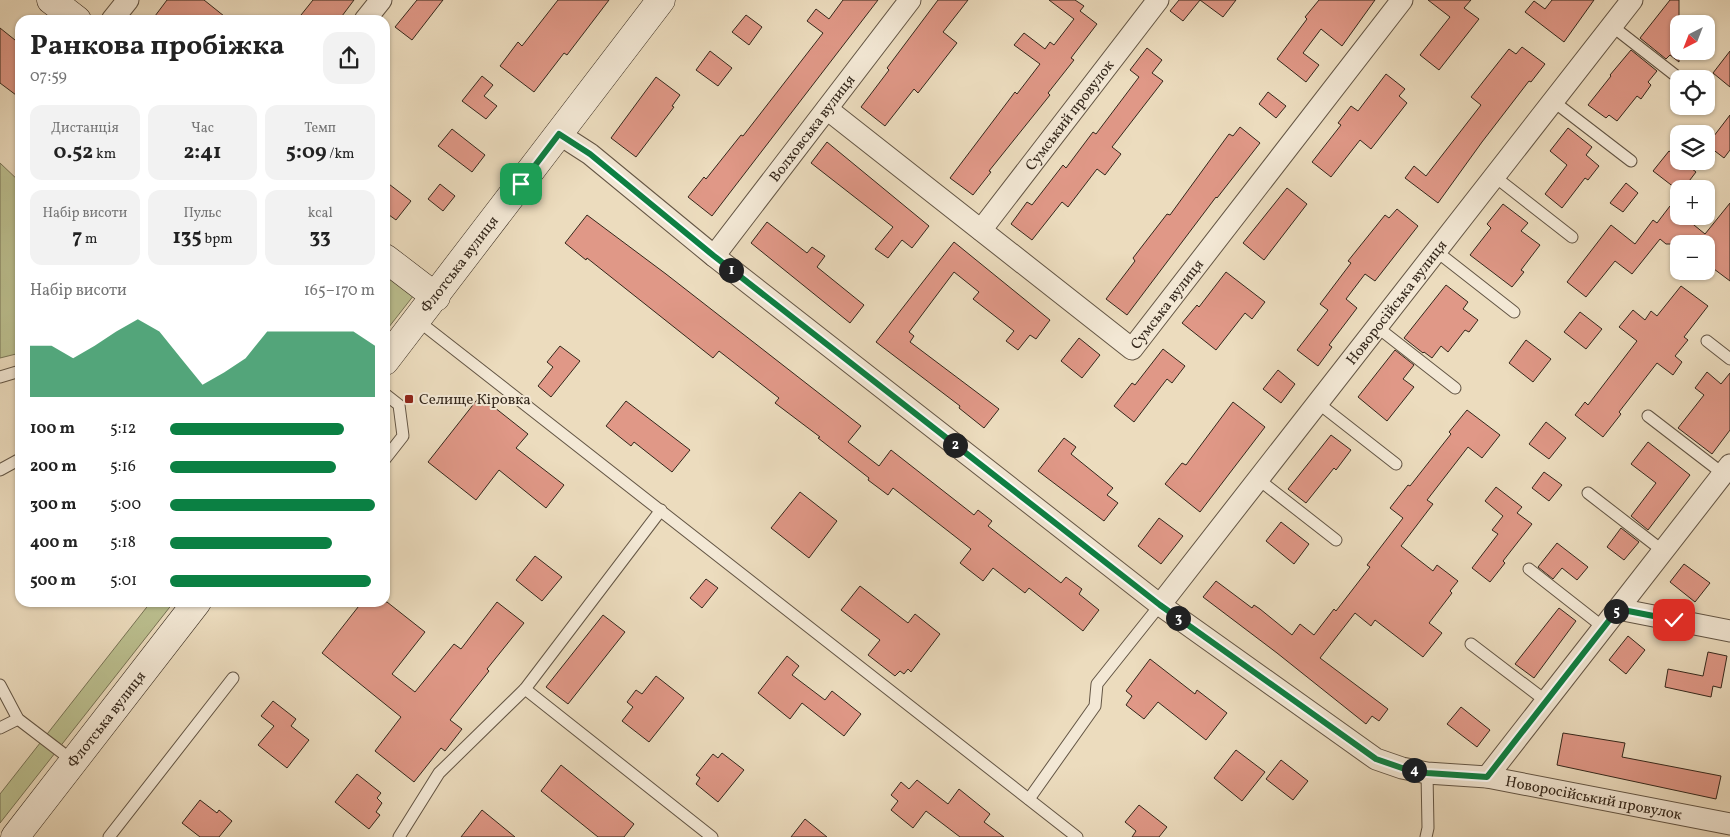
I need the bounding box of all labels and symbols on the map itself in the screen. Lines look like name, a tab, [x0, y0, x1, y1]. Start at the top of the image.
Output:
north arrow	[1670, 15, 1715, 60]
street label: Сумський провулок	[1021, 56, 1120, 176]
street label: Волховська вулиця	[765, 71, 861, 187]
pin	[500, 163, 542, 205]
street label: Флотська вулиця	[416, 212, 504, 318]
street label: Новоросійська вулиця	[1342, 236, 1453, 370]
street label: Сумська вулиця	[1126, 255, 1210, 354]
pin: 1	[718, 258, 744, 282]
place label: Селище Кіровка	[419, 390, 531, 411]
marker: Селище Кіровка	[403, 393, 415, 405]
pin: 2	[942, 432, 968, 458]
pin: 5	[1604, 598, 1628, 624]
pin	[1653, 599, 1695, 641]
pin: 3	[1166, 606, 1190, 630]
street label: Флотська вулиця	[63, 667, 152, 773]
pin: 4	[1402, 758, 1426, 782]
street label: Новоросійський провулок	[1504, 772, 1684, 826]

